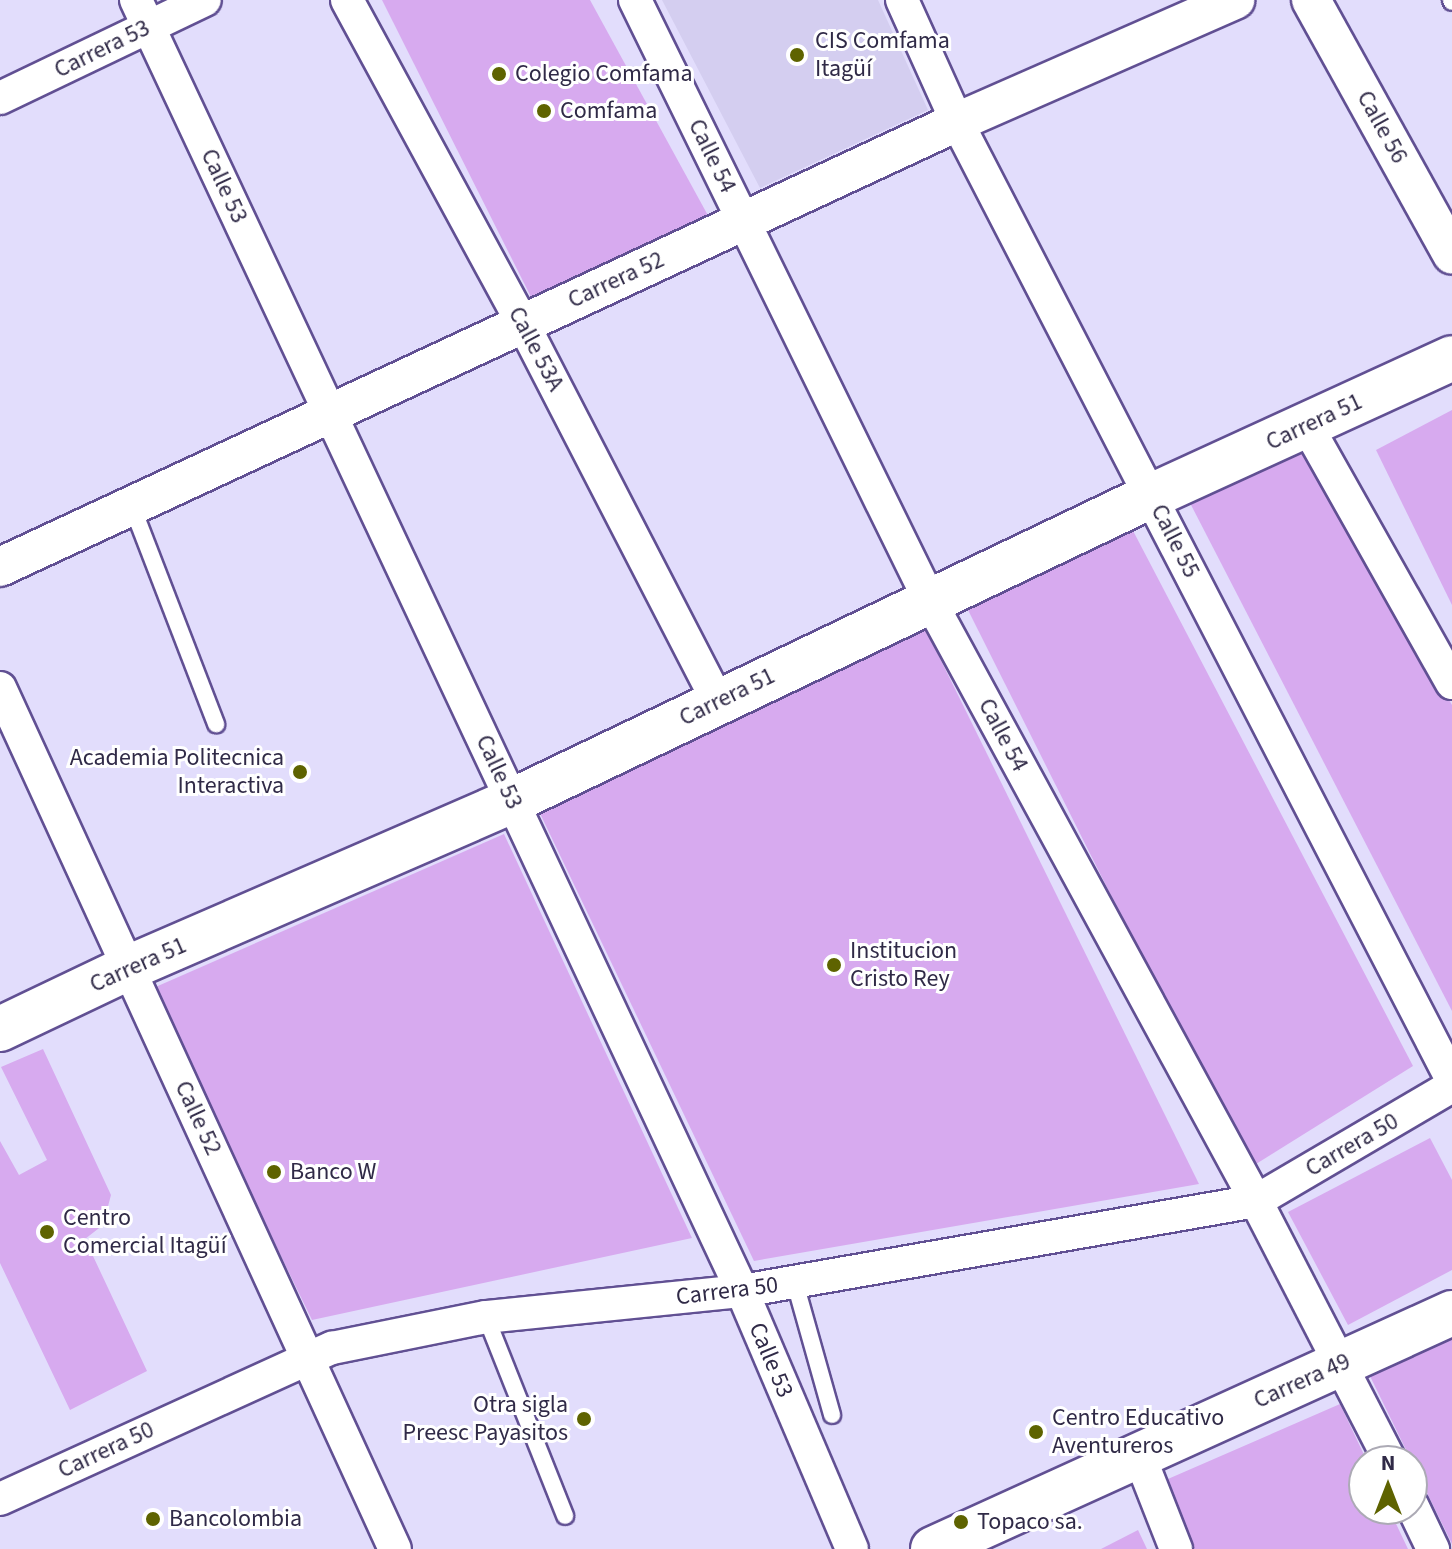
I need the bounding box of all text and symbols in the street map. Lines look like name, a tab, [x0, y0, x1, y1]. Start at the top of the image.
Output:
street label: Carrera 53	[50, 14, 154, 84]
place label: CIS Comfama Itagüí	[815, 27, 950, 83]
marker: CIS Comfama Itagüí	[786, 44, 808, 66]
place label: Colegio Comfama	[515, 60, 693, 88]
marker: Colegio Comfama	[490, 65, 508, 83]
street label: Calle 56	[1350, 86, 1414, 168]
place label: Comfama	[560, 97, 657, 125]
marker: Comfama	[535, 102, 553, 120]
street label: Calle 54	[682, 114, 742, 198]
street label: Calle 53	[194, 144, 254, 228]
street label: Carrera 52	[563, 245, 669, 315]
street label: Calle 53A	[502, 302, 570, 396]
street label: Carrera 51	[1261, 387, 1367, 457]
street label: Calle 55	[1144, 499, 1206, 583]
street label: Carrera 51	[675, 662, 779, 732]
street label: Calle 54	[972, 694, 1034, 776]
street label: Calle 53	[469, 730, 529, 814]
place label: Academia Politecnica Interactiva	[70, 744, 284, 800]
marker: Academia Politecnica Interactiva	[291, 763, 309, 781]
street label: Carrera 51	[85, 931, 191, 999]
place label: Institucion Cristo Rey	[850, 937, 957, 993]
marker: Institucion Cristo Rey	[825, 956, 843, 974]
street label: Calle 52	[168, 1076, 228, 1160]
street label: Carrera 50	[1300, 1107, 1404, 1183]
place label: Banco W	[290, 1158, 376, 1186]
marker: Banco W	[265, 1163, 283, 1181]
place label: Centro Comercial Itagüí	[63, 1204, 227, 1260]
marker: Centro Comercial Itagüí	[38, 1223, 56, 1241]
street label: Carrera 50	[674, 1270, 780, 1312]
street label: Calle 53	[742, 1318, 800, 1402]
street label: Carrera 49	[1249, 1347, 1355, 1415]
place label: Otra sigla Preesc Payasitos	[402, 1391, 568, 1447]
place label: Centro Educativo Aventureros	[1052, 1404, 1224, 1460]
marker: Otra sigla Preesc Payasitos	[575, 1410, 593, 1428]
street label: Carrera 50	[53, 1415, 159, 1485]
marker: Centro Educativo Aventureros	[1027, 1423, 1045, 1441]
north arrow	[1348, 1445, 1428, 1525]
text: N	[1381, 1447, 1395, 1479]
place label: Bancolombia	[169, 1505, 302, 1533]
place label: Topaco sa.	[977, 1508, 1083, 1536]
marker: Bancolombia	[144, 1510, 162, 1528]
marker: Topaco sa.	[952, 1513, 970, 1531]

